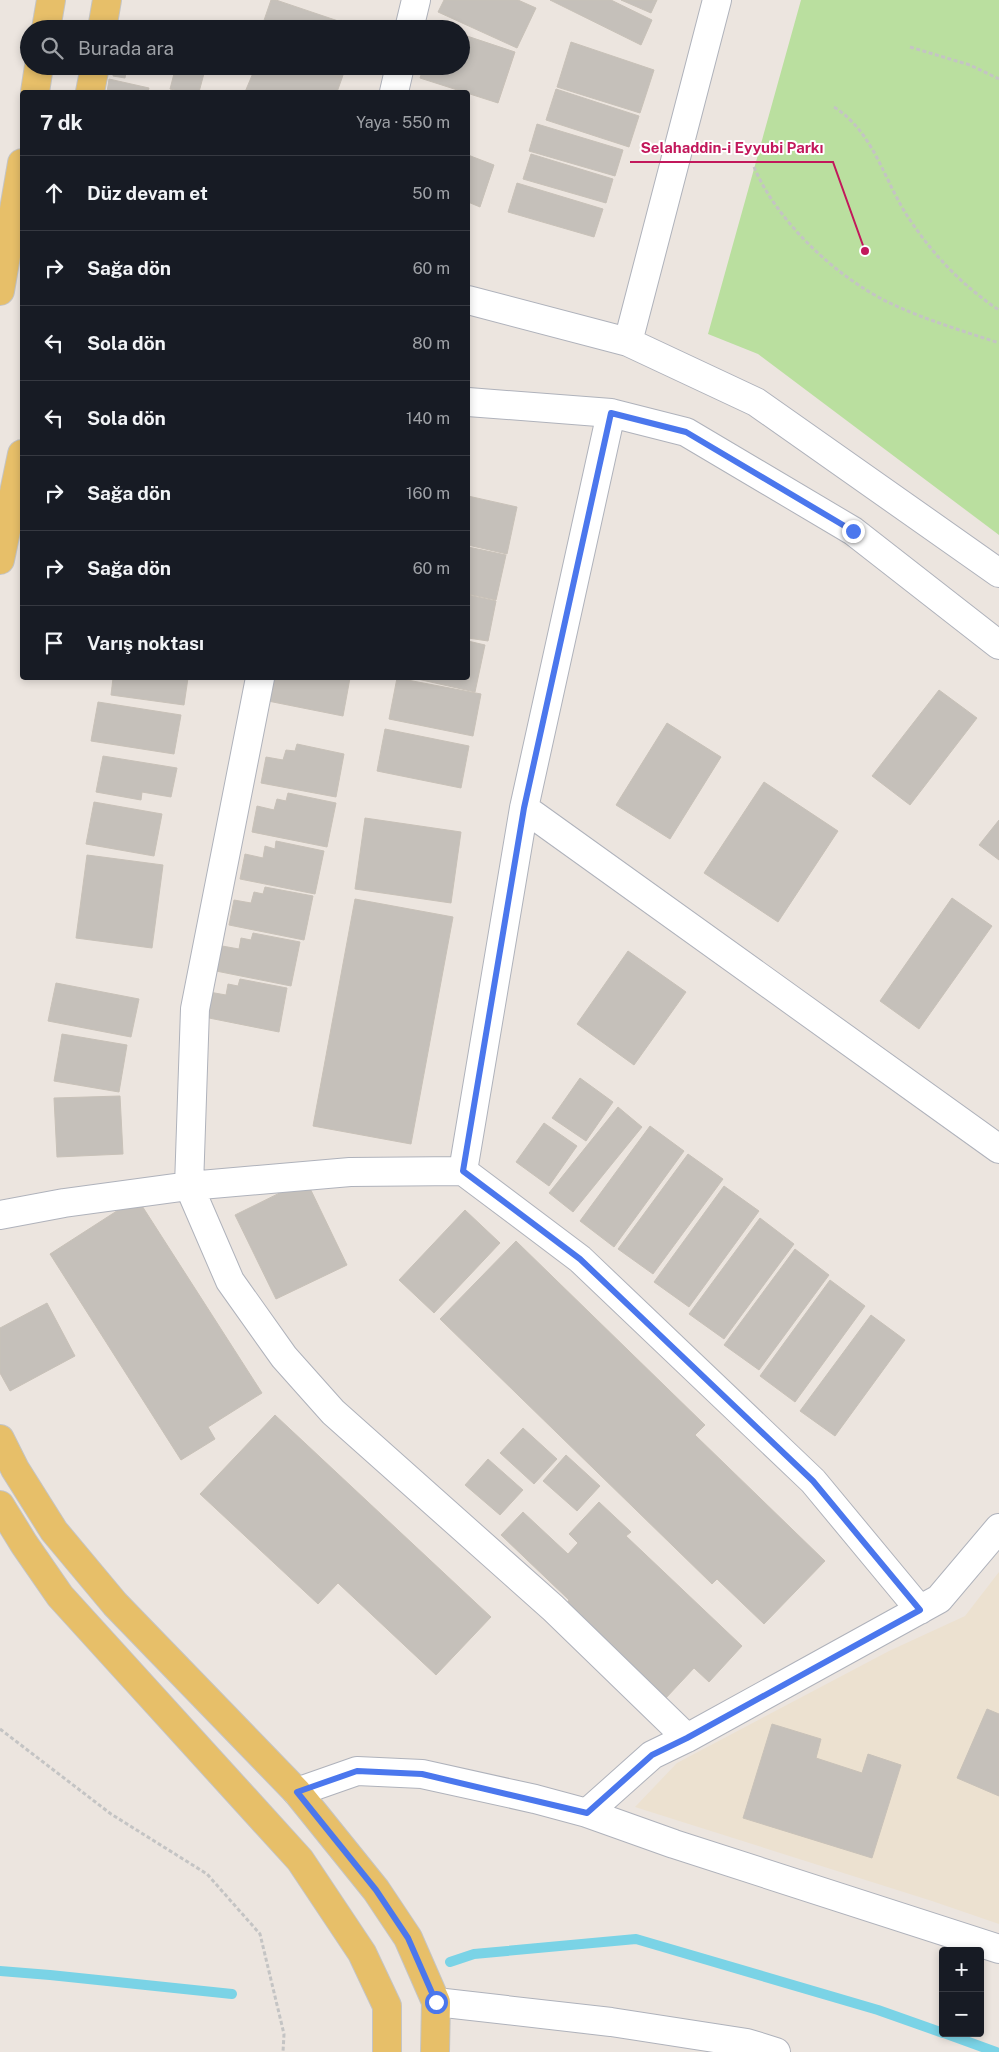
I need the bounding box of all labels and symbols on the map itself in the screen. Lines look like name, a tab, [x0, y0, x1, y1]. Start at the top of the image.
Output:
callout: Selahaddin-i Eyyubi Parkı	[630, 132, 833, 162]
text: Selahaddin-i Eyyubi Parkı	[641, 139, 824, 156]
route end	[842, 520, 865, 543]
route start	[425, 1991, 448, 2014]

